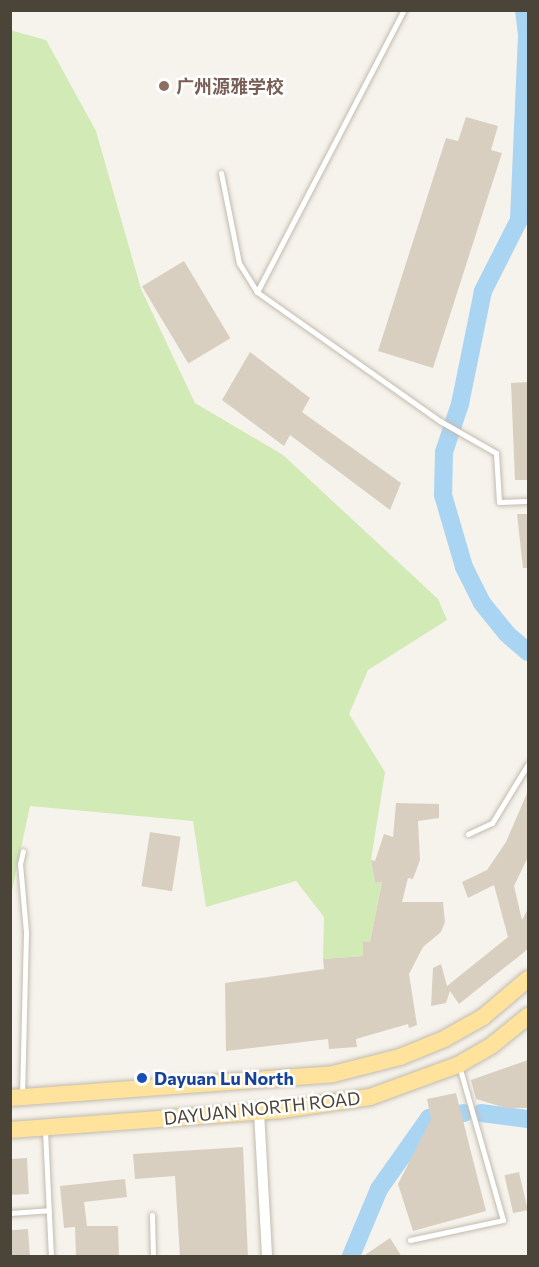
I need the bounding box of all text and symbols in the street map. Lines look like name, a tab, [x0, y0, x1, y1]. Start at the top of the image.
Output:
place label: 广州源雅学校	[176, 75, 284, 97]
marker: 广州源雅学校	[157, 79, 171, 93]
place label: Dayuan Lu North	[154, 1067, 294, 1089]
marker: Dayuan Lu North	[135, 1071, 149, 1085]
street label: DAYUAN NORTH ROAD	[163, 1087, 361, 1129]

